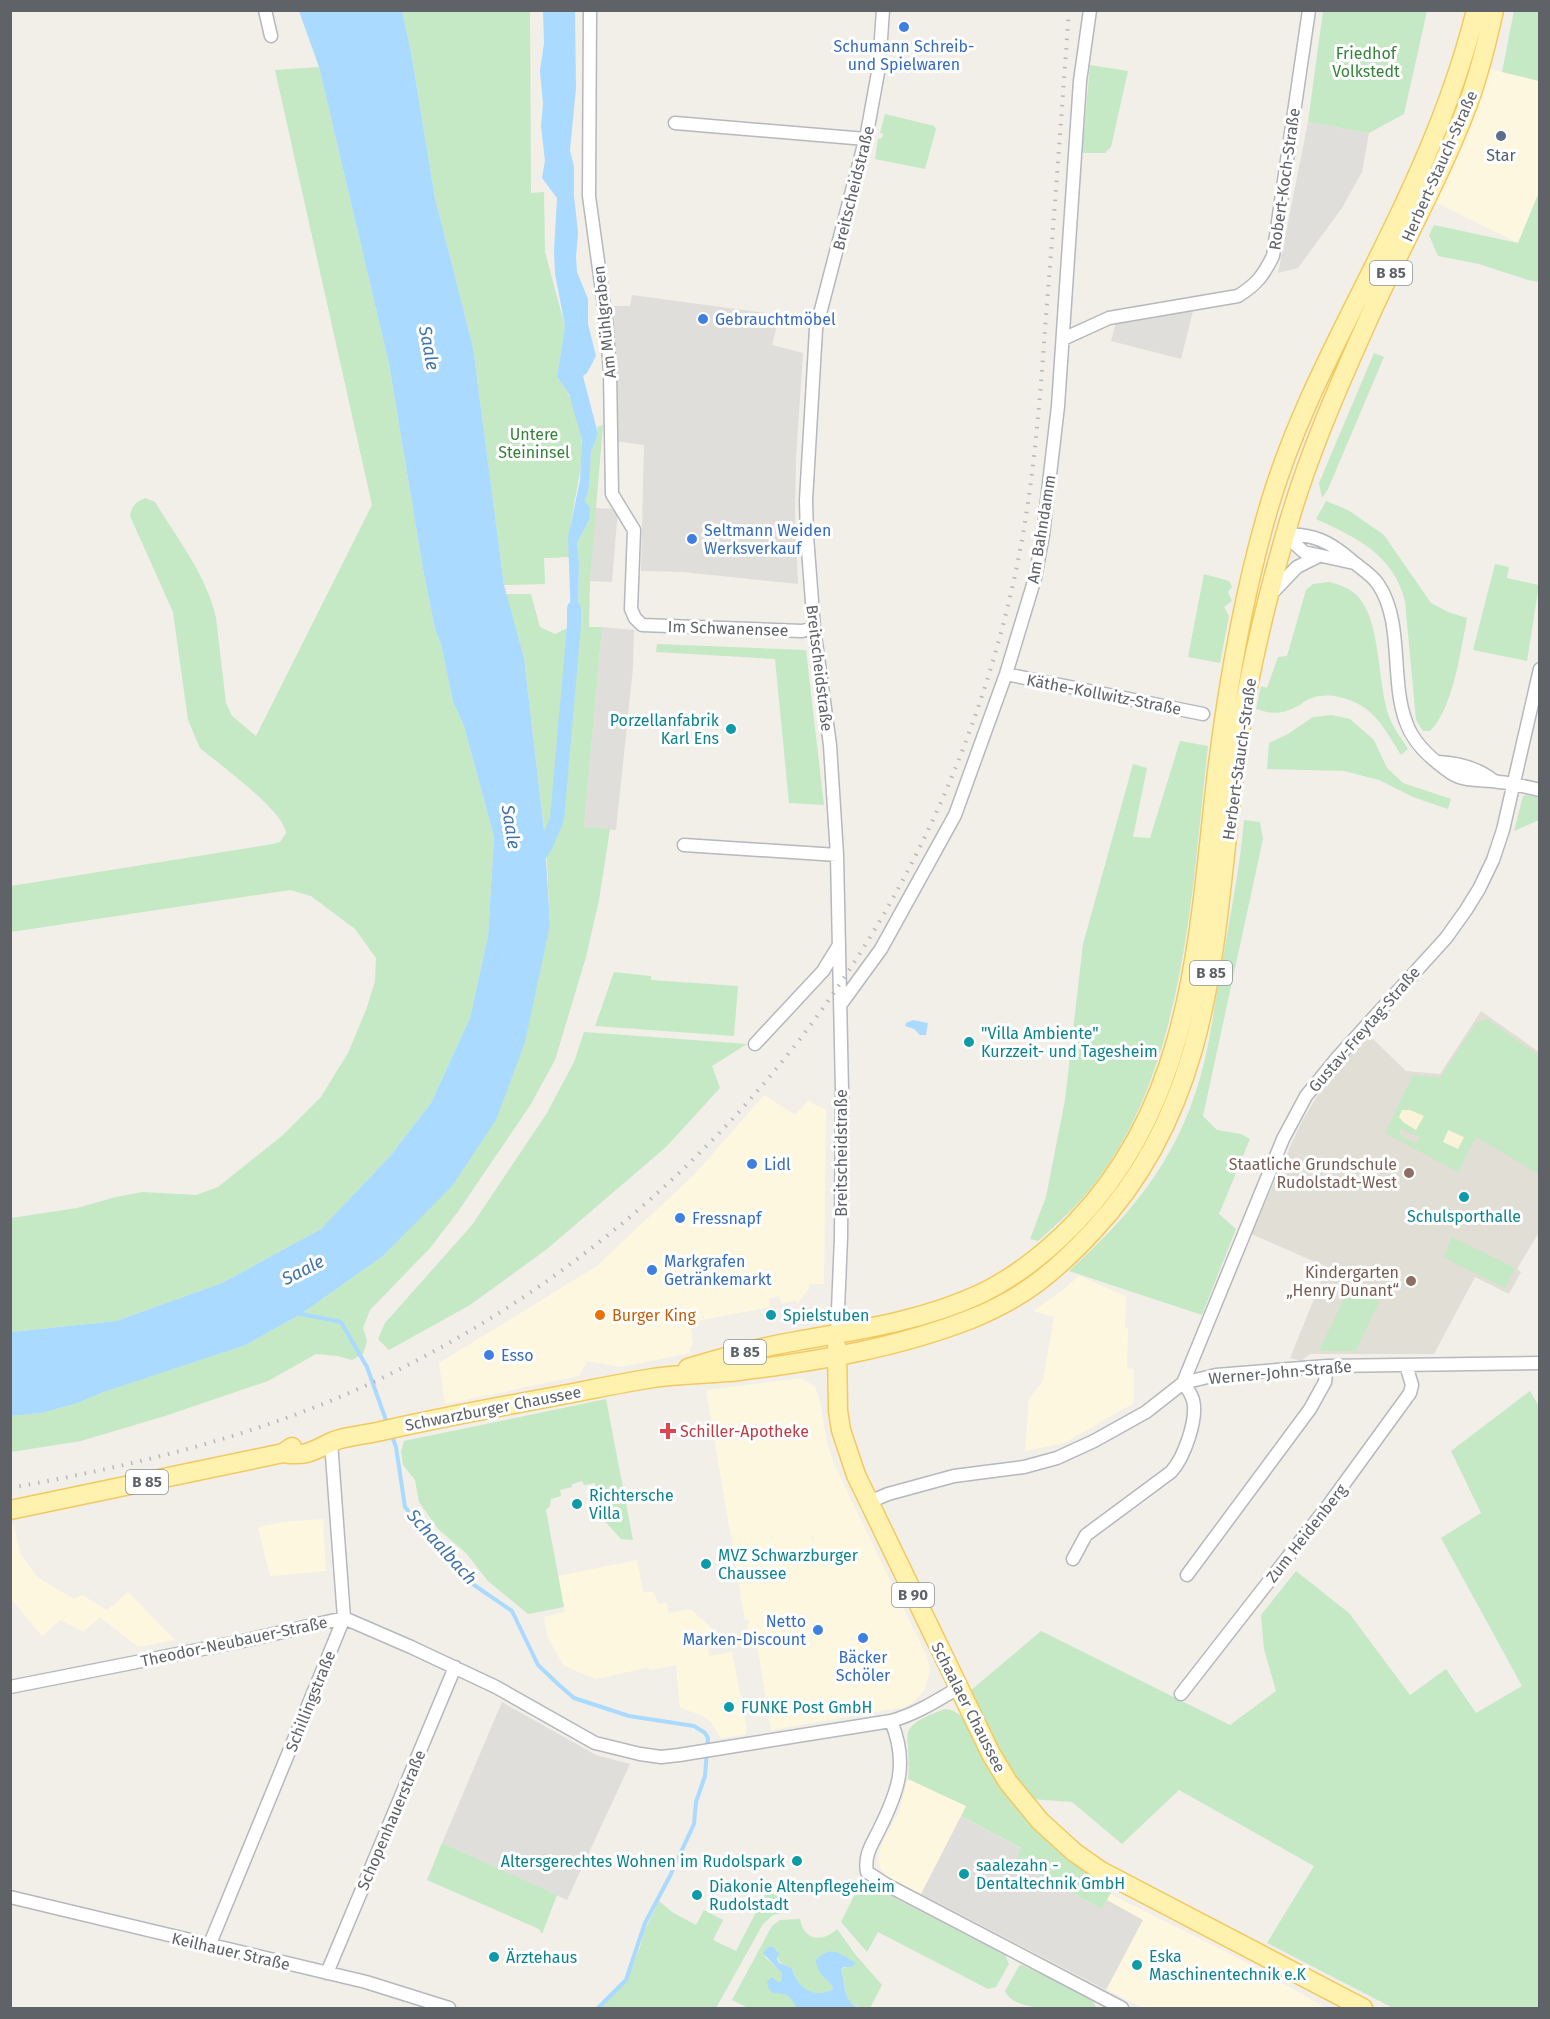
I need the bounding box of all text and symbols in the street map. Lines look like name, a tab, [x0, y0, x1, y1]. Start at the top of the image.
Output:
marker: Schumann Schreib- und Spielwaren	[897, 20, 911, 34]
place label: Schumann Schreib- und Spielwaren	[833, 37, 975, 74]
park label: Friedhof Volkstedt	[1332, 44, 1400, 81]
street label: Herbert-Stauch-Straße	[1398, 88, 1481, 245]
street label: Robert-Koch-Straße	[1265, 107, 1304, 251]
street label: Breitscheidstraße	[829, 124, 878, 252]
marker: Star	[1494, 129, 1508, 143]
place label: Star	[1486, 146, 1516, 165]
road number: B 85	[1370, 261, 1412, 285]
street label: Am Mühlgraben	[589, 265, 620, 379]
place label: Gebrauchtmöbel	[715, 310, 836, 329]
marker: Gebrauchtmöbel	[696, 312, 710, 326]
water label: Saale	[414, 323, 444, 372]
park label: Untere Steininsel	[498, 425, 570, 462]
street label: Am Bahndamm	[1024, 473, 1059, 585]
place label: Seltmann Weiden Werksverkauf	[704, 521, 831, 558]
marker: Seltmann Weiden Werksverkauf	[685, 532, 699, 546]
street label: Breitscheidstraße	[802, 604, 837, 733]
street label: Im Schwanensee	[667, 617, 789, 640]
street label: Käthe-Kollwitz-Straße	[1025, 670, 1183, 719]
street label: Herbert-Stauch-Straße	[1219, 677, 1260, 841]
place label: Porzellanfabrik Karl Ens	[610, 711, 720, 748]
marker: Porzellanfabrik Karl Ens	[724, 722, 738, 736]
water label: Saale	[496, 802, 525, 851]
road number: B 85	[1190, 961, 1232, 985]
street label: Gustav-Freytag-Straße	[1305, 963, 1424, 1096]
place label: "Villa Ambiente" Kurzzeit- und Tagesheim	[981, 1024, 1158, 1061]
marker: "Villa Ambiente" Kurzzeit- und Tagesheim	[962, 1035, 976, 1049]
street label: Breitscheidstraße	[832, 1089, 851, 1217]
place label: Lidl	[764, 1155, 791, 1174]
place label: Staatliche Grundschule Rudolstadt-West	[1229, 1155, 1397, 1192]
marker: Lidl	[745, 1157, 759, 1171]
marker: Staatliche Grundschule Rudolstadt-West	[1402, 1166, 1416, 1180]
marker: Schulsporthalle	[1457, 1190, 1471, 1204]
place label: Schulsporthalle	[1407, 1207, 1521, 1226]
place label: Fressnapf	[692, 1209, 763, 1228]
marker: Fressnapf	[673, 1211, 687, 1225]
water label: Saale	[277, 1250, 328, 1290]
place label: Markgrafen Getränkemarkt	[664, 1252, 772, 1289]
marker: Markgrafen Getränkemarkt	[645, 1263, 659, 1277]
place label: Kindergarten „Henry Dunant“	[1286, 1263, 1399, 1300]
marker: Kindergarten „Henry Dunant“	[1404, 1274, 1418, 1288]
place label: Burger King	[612, 1306, 696, 1325]
place label: Spielstuben	[783, 1306, 869, 1325]
marker: Burger King	[593, 1308, 607, 1322]
marker: Spielstuben	[764, 1308, 778, 1322]
road number: B 85	[724, 1340, 766, 1364]
place label: Esso	[501, 1346, 534, 1365]
marker: Esso	[482, 1348, 496, 1362]
street label: Werner-John-Straße	[1208, 1357, 1353, 1388]
street label: Schwarzburger Chaussee	[403, 1382, 583, 1435]
place label: Schiller-Apotheke	[680, 1422, 809, 1441]
marker: Schiller-Apotheke	[661, 1424, 675, 1438]
road number: B 85	[126, 1470, 168, 1494]
street label: Zum Heidenberg	[1262, 1480, 1351, 1586]
place label: Richtersche Villa	[589, 1486, 674, 1523]
marker: Richtersche Villa	[570, 1497, 584, 1511]
water label: Schaalbach	[402, 1504, 482, 1589]
place label: MVZ Schwarzburger Chaussee	[718, 1546, 859, 1583]
marker: MVZ Schwarzburger Chaussee	[699, 1557, 713, 1571]
road number: B 90	[892, 1583, 934, 1607]
street label: Theodor-Neubauer-Straße	[139, 1612, 329, 1671]
place label: Netto Marken-Discount	[683, 1612, 806, 1649]
marker: Netto Marken-Discount	[811, 1623, 825, 1637]
marker: Bäcker Schöler	[856, 1631, 870, 1645]
street label: Schaalaer Chaussee	[927, 1639, 1010, 1776]
street label: Schillingstraße	[282, 1648, 339, 1755]
place label: Bäcker Schöler	[836, 1648, 891, 1685]
place label: FUNKE Post GmbH	[741, 1698, 872, 1717]
marker: FUNKE Post GmbH	[722, 1700, 736, 1714]
street label: Schopenhauerstraße	[353, 1747, 430, 1893]
place label: Altersgerechtes Wohnen im Rudolspark	[501, 1852, 786, 1871]
marker: Altersgerechtes Wohnen im Rudolspark	[790, 1854, 804, 1868]
place label: saalezahn - Dentaltechnik GmbH	[976, 1856, 1125, 1893]
marker: saalezahn - Dentaltechnik GmbH	[957, 1867, 971, 1881]
place label: Diakonie Altenpflegeheim Rudolstadt	[709, 1877, 895, 1914]
marker: Diakonie Altenpflegeheim Rudolstadt	[690, 1888, 704, 1902]
street label: Keilhauer Straße	[170, 1929, 292, 1974]
place label: Eska Maschinentechnik e.K	[1149, 1947, 1306, 1984]
place label: Ärztehaus	[506, 1948, 577, 1967]
marker: Ärztehaus	[487, 1950, 501, 1964]
marker: Eska Maschinentechnik e.K	[1130, 1958, 1144, 1972]

